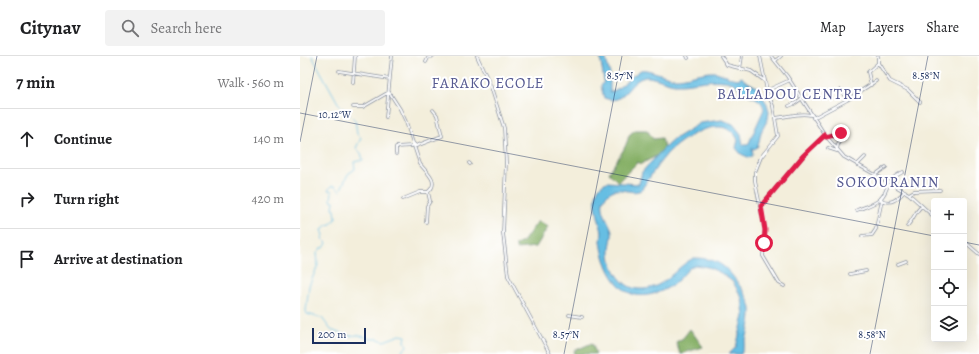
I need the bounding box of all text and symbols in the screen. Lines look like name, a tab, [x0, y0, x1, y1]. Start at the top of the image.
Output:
search box	[105, 10, 385, 46]
text: Citynav	[20, 15, 81, 41]
icon: search	[119, 17, 141, 39]
text: Search here	[151, 18, 222, 38]
text: Map	[820, 18, 846, 37]
text: Layers	[868, 18, 904, 37]
text: Share	[926, 18, 959, 37]
text: 8.57°N	[607, 69, 633, 82]
text: 8.58°N	[912, 69, 940, 82]
text: 7 min	[16, 71, 55, 94]
district label: FARAKO ECOLE	[432, 73, 544, 93]
text: Walk · 560 m	[218, 74, 284, 91]
district label: BALLADOU CENTRE	[717, 84, 863, 104]
text: 10.12°W	[319, 108, 352, 121]
route end	[832, 124, 850, 142]
icon: ahead	[16, 128, 38, 150]
text: Continue	[54, 129, 112, 149]
text: 140 m	[253, 130, 284, 147]
district label: SOKOURANIN	[837, 172, 940, 192]
icon: right	[16, 188, 38, 210]
text: Turn right	[54, 189, 119, 209]
text: 420 m	[252, 190, 284, 207]
map controls	[931, 198, 967, 342]
button: +	[931, 198, 967, 234]
route start	[755, 234, 773, 252]
button: −	[931, 234, 967, 270]
icon: arrive	[16, 248, 38, 270]
text: Arrive at destination	[54, 249, 183, 269]
button: locate	[931, 270, 967, 306]
button: layers	[931, 306, 967, 342]
scale bar	[312, 326, 366, 345]
text: 200 m	[318, 327, 346, 342]
text: 8.57°N	[553, 328, 579, 341]
text: 8.58°N	[858, 328, 886, 341]

